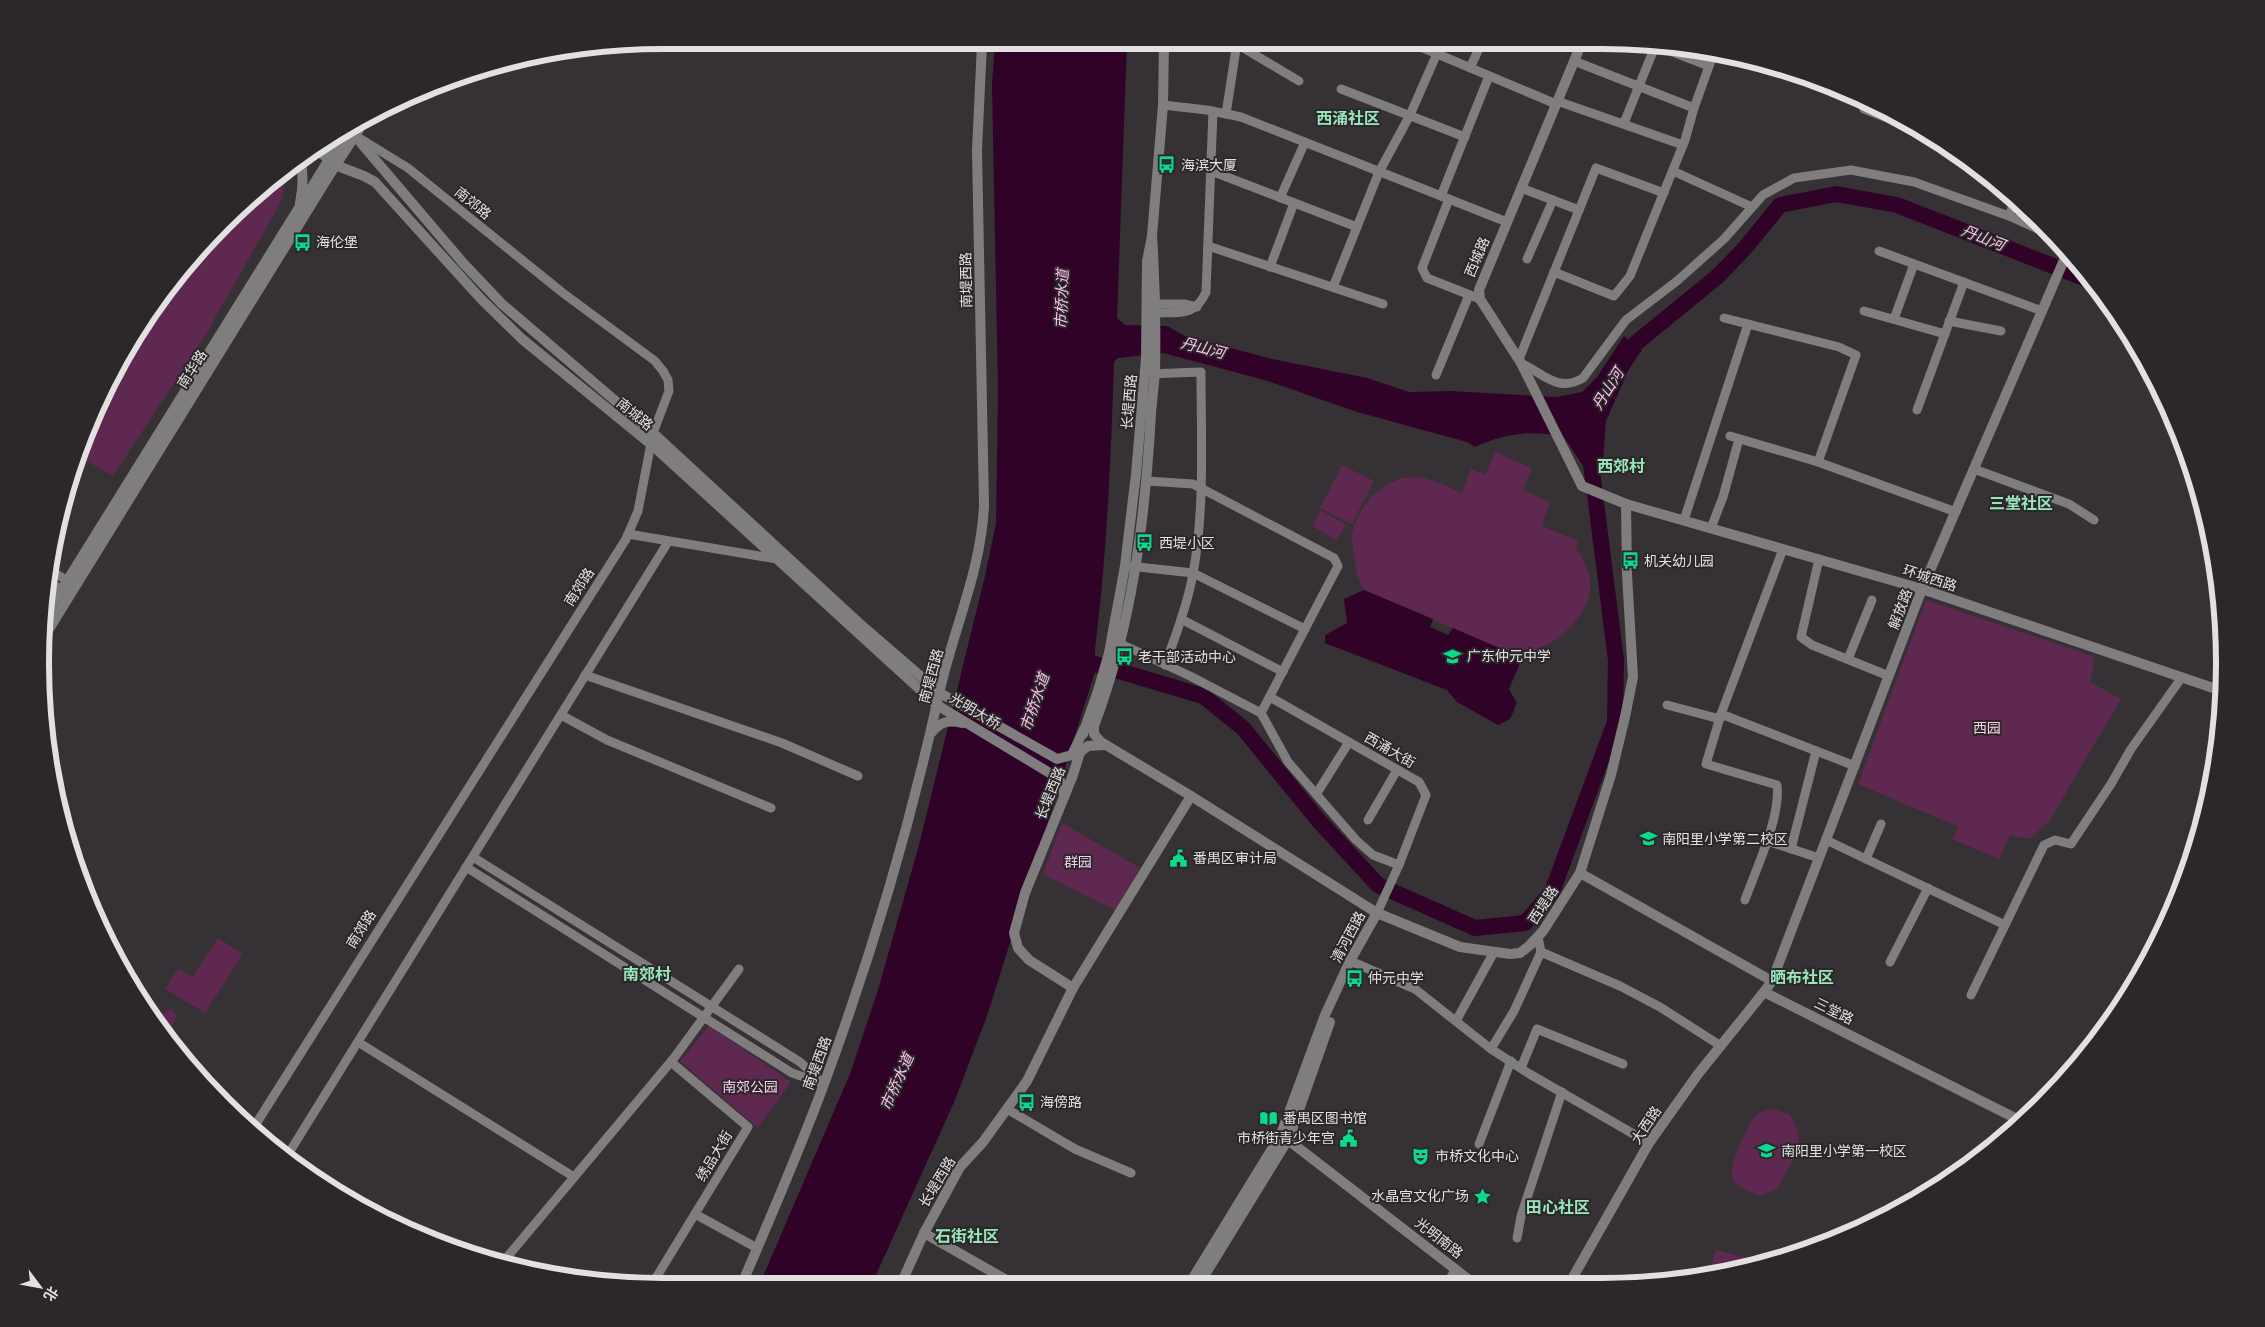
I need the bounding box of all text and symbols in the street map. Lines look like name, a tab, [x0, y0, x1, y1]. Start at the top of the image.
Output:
district label: 西涌社区	[1316, 109, 1380, 130]
bus stop icon: 海滨大厦	[1157, 155, 1177, 175]
place label: 海滨大厦	[1181, 158, 1237, 175]
street label: 南郊路	[450, 184, 494, 224]
water label: 丹山河	[1958, 222, 2010, 257]
bus stop icon: 海伦堡	[292, 232, 312, 252]
place label: 海伦堡	[316, 235, 358, 252]
street label: 西城路	[1462, 235, 1494, 280]
street label: 南堤西路	[959, 252, 976, 308]
water label: 市桥水道	[1053, 267, 1074, 329]
water label: 丹山河	[1178, 335, 1230, 365]
street label: 南华路	[174, 347, 212, 392]
water label: 丹山河	[1589, 363, 1631, 414]
street label: 长堤西路	[1120, 373, 1141, 431]
street label: 南城路	[612, 395, 656, 435]
district label: 西郊村	[1597, 457, 1645, 478]
district label: 三堂社区	[1989, 494, 2053, 515]
bus stop icon: 西堤小区	[1135, 533, 1155, 553]
place label: 西堤小区	[1159, 536, 1215, 553]
bus stop icon: 机关幼儿园	[1620, 551, 1640, 571]
place label: 机关幼儿园	[1644, 554, 1714, 571]
street label: 环城西路	[1900, 563, 1959, 596]
street label: 南郊路	[562, 566, 599, 610]
street label: 解放路	[1886, 587, 1917, 632]
school or university icon: 广东仲元中学	[1443, 646, 1463, 666]
street label: 南堤西路	[917, 647, 948, 706]
bus stop icon: 老干部活动中心	[1114, 647, 1134, 667]
place label: 广东仲元中学	[1467, 648, 1551, 666]
place label: 老干部活动中心	[1138, 650, 1236, 667]
water label: 市桥水道	[1018, 669, 1056, 734]
street label: 光明大桥	[946, 691, 1003, 734]
park label: 西园	[1973, 721, 2001, 738]
street label: 西涌大街	[1361, 730, 1418, 773]
street label: 长堤西路	[1033, 764, 1070, 823]
school or university icon: 南阳里小学第二校区	[1638, 829, 1658, 849]
place label: 南阳里小学第二校区	[1662, 831, 1788, 849]
public building icon: 番禺区审计局	[1169, 848, 1189, 868]
place label: 番禺区审计局	[1193, 851, 1277, 868]
park label: 群园	[1064, 855, 1092, 872]
street label: 西堤路	[1526, 884, 1563, 928]
street label: 南郊路	[344, 907, 381, 952]
street label: 清河西路	[1329, 909, 1370, 966]
district label: 南郊村	[623, 965, 671, 986]
bus stop icon: 仲元中学	[1344, 968, 1364, 988]
district label: 晒布社区	[1770, 968, 1834, 989]
place label: 仲元中学	[1368, 970, 1424, 988]
street label: 三堂路	[1811, 996, 1856, 1029]
street label: 南堤西路	[801, 1034, 836, 1093]
water label: 市桥水道	[877, 1050, 920, 1114]
park label: 南郊公园	[722, 1080, 778, 1097]
bus stop icon: 海傍路	[1016, 1092, 1036, 1112]
place label: 海傍路	[1040, 1094, 1082, 1112]
street label: 大西路	[1628, 1104, 1666, 1148]
library icon: 番禺区图书馆	[1259, 1108, 1279, 1128]
place label: 番禺区图书馆	[1283, 1111, 1367, 1128]
street label: 绣品大街	[694, 1128, 737, 1185]
public building icon: 市桥街青少年宫	[1339, 1128, 1359, 1148]
place label: 市桥街青少年宫	[1237, 1131, 1335, 1148]
school or university icon: 南阳里小学第一校区	[1757, 1141, 1777, 1161]
place label: 南阳里小学第一校区	[1781, 1143, 1907, 1161]
theatre icon: 市桥文化中心	[1411, 1146, 1431, 1166]
place label: 市桥文化中心	[1435, 1148, 1519, 1166]
street label: 长堤西路	[917, 1154, 960, 1211]
place icon: 水晶宫文化广场	[1473, 1186, 1493, 1206]
place label: 水晶宫文化广场	[1371, 1188, 1469, 1206]
district label: 田心社区	[1526, 1198, 1590, 1219]
street label: 光明南路	[1411, 1215, 1465, 1263]
district label: 石街社区	[935, 1227, 999, 1248]
north arrow	[15, 1262, 65, 1312]
text: 北	[39, 1283, 61, 1304]

